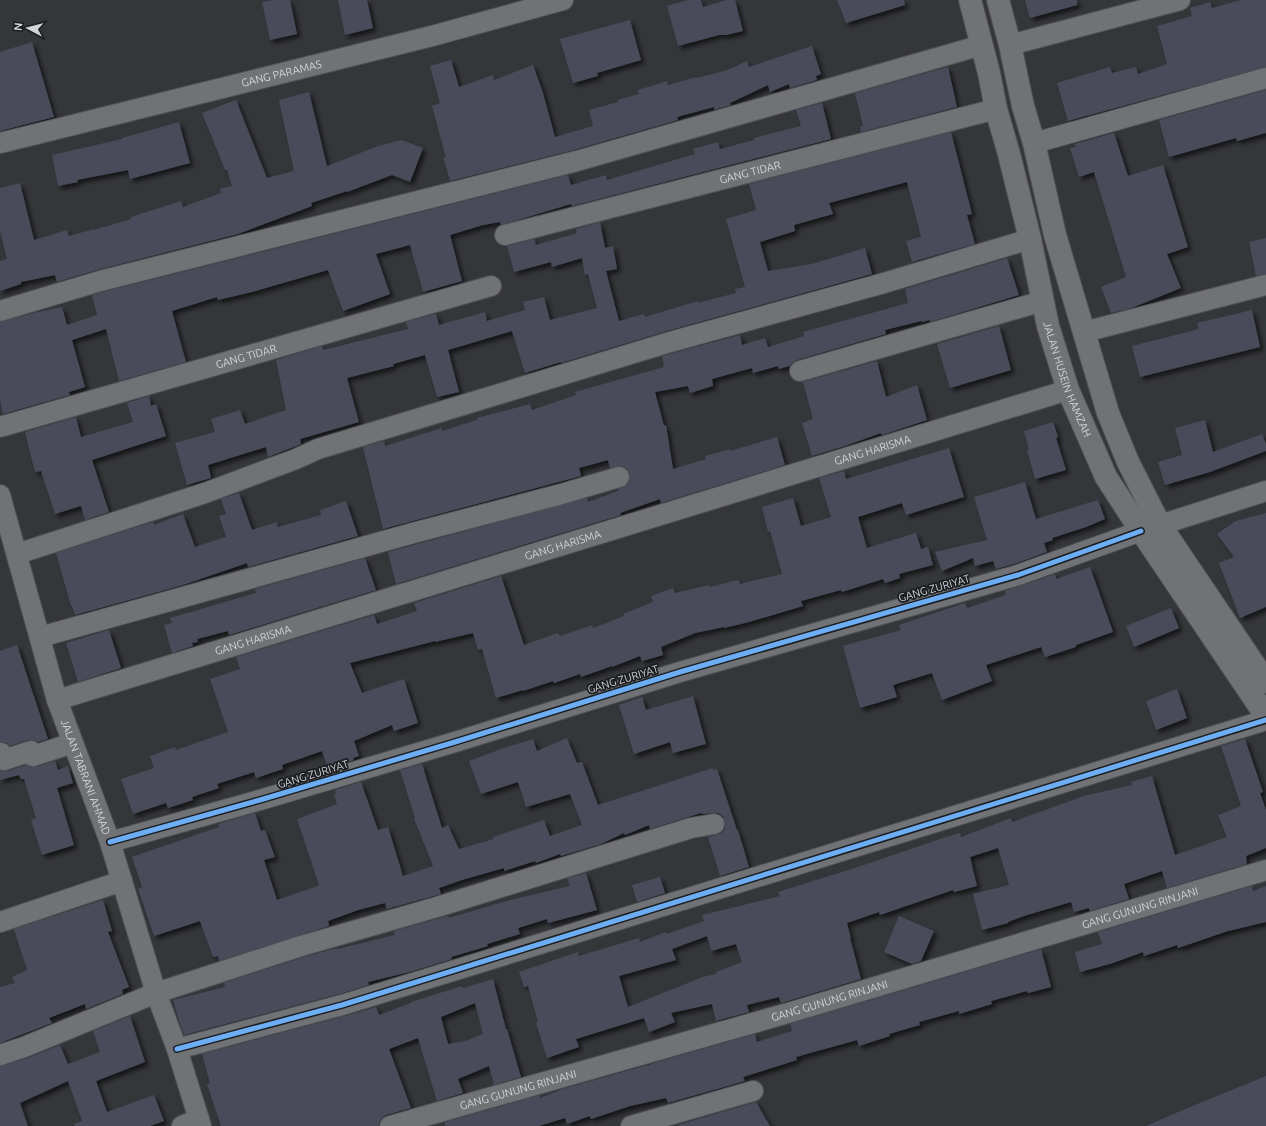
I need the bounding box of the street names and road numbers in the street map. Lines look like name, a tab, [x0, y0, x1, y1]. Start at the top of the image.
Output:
street label: GANG PARAMAS	[240, 57, 323, 89]
street label: GANG TIDAR	[718, 158, 782, 186]
street label: JALAN HUSEIN HAMZAH	[1041, 321, 1094, 439]
street label: GANG TIDAR	[214, 342, 278, 371]
street label: GANG HARISMA	[833, 432, 913, 467]
street label: GANG HARISMA	[523, 527, 603, 562]
street label: GANG ZURIYAT	[897, 572, 971, 604]
street label: GANG HARISMA	[213, 622, 293, 657]
street label: GANG ZURIYAT	[586, 662, 660, 696]
street label: JALAN TABRANI AHMAD	[59, 718, 113, 837]
street label: GANG ZURIYAT	[276, 757, 350, 791]
street label: GANG GUNUNG RINJANI	[1080, 885, 1199, 931]
street label: GANG GUNUNG RINJANI	[770, 978, 889, 1023]
street label: GANG GUNUNG RINJANI	[458, 1067, 578, 1112]

